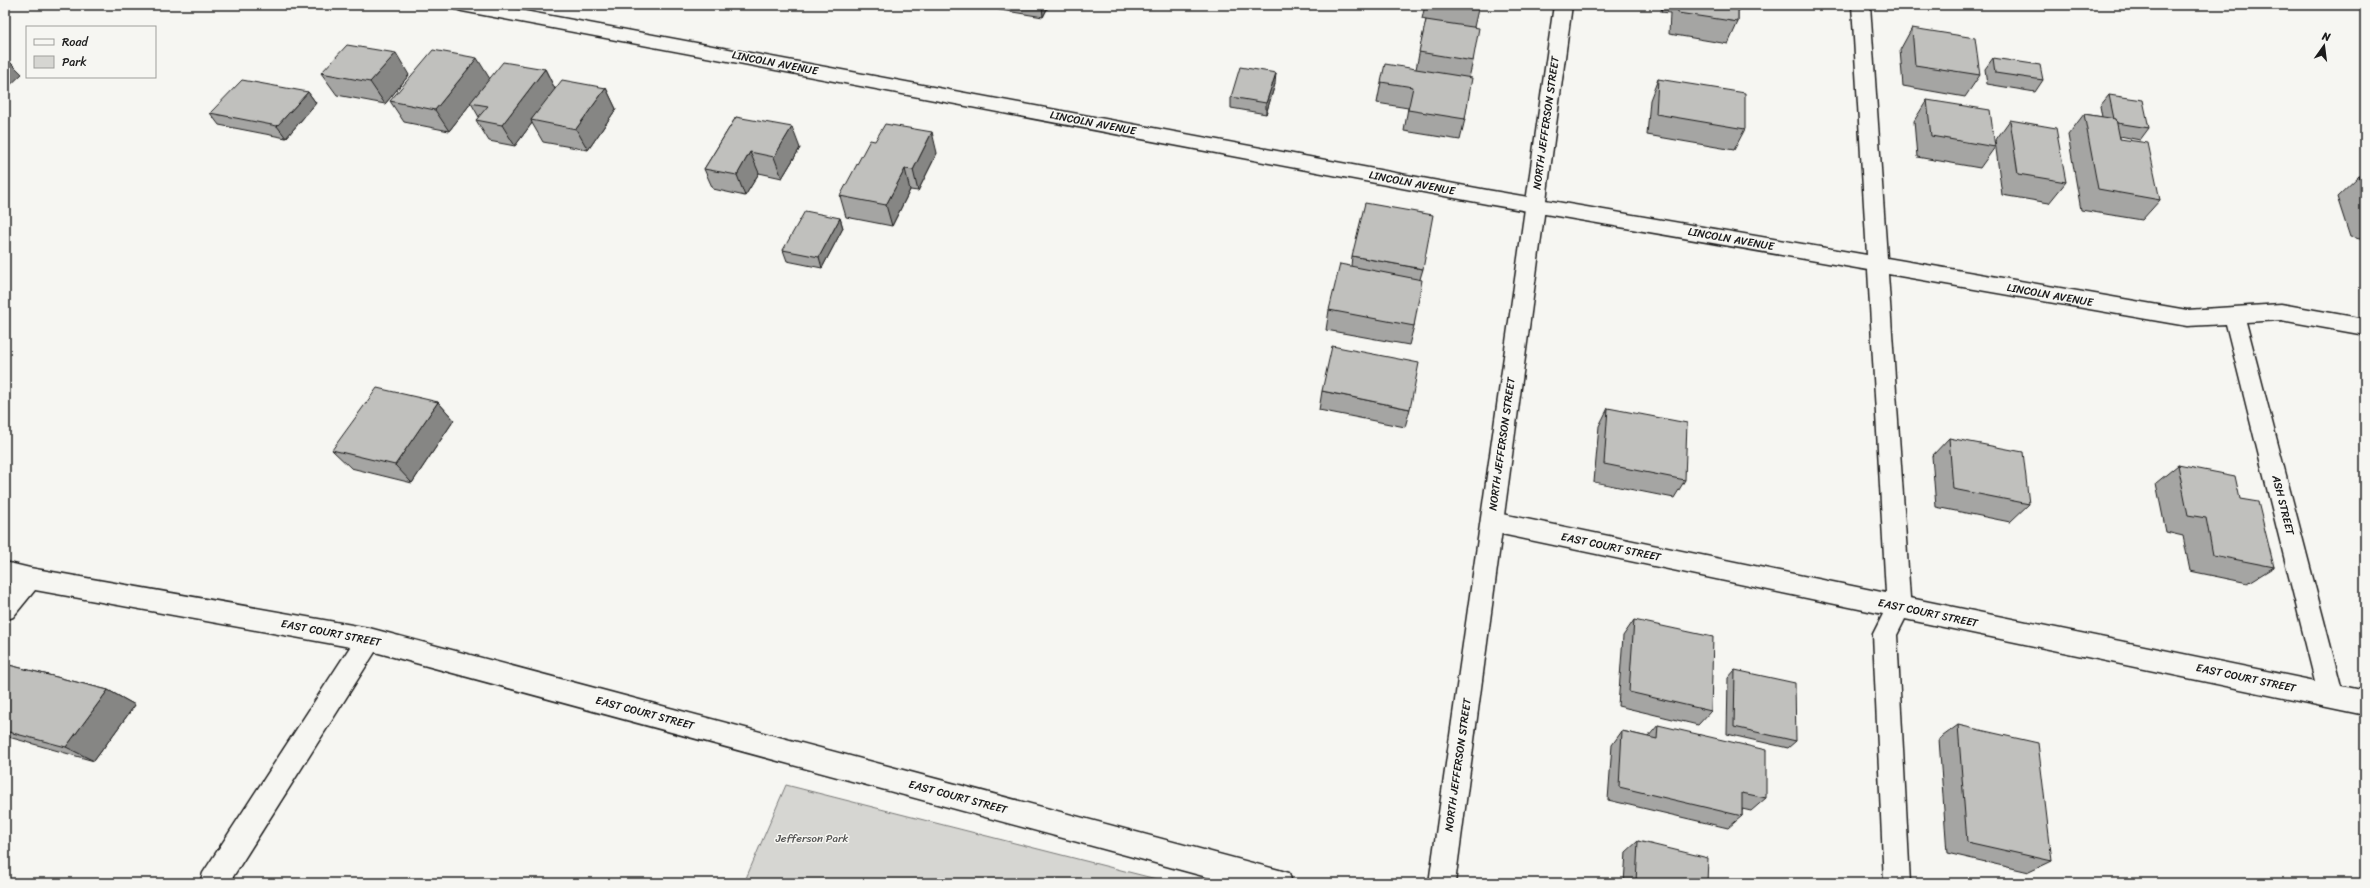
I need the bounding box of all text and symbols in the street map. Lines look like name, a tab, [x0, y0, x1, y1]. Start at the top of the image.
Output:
legend	[26, 26, 156, 78]
north arrow	[2304, 26, 2344, 66]
text: N	[2319, 26, 2333, 47]
text: Road	[62, 31, 89, 53]
street label: LINCOLN AVENUE	[730, 45, 821, 81]
text: Park	[62, 51, 87, 73]
street label: NORTH JEFFERSON STREET	[1527, 54, 1565, 191]
street label: LINCOLN AVENUE	[1048, 105, 1139, 141]
street label: LINCOLN AVENUE	[1367, 165, 1458, 201]
street label: LINCOLN AVENUE	[1686, 222, 1776, 256]
street label: LINCOLN AVENUE	[2005, 278, 2095, 312]
street label: NORTH JEFFERSON STREET	[1483, 375, 1521, 512]
street label: ASH STREET	[2266, 472, 2300, 537]
street label: EAST COURT STREET	[1559, 527, 1663, 567]
street label: EAST COURT STREET	[1876, 593, 1980, 633]
street label: EAST COURT STREET	[279, 614, 383, 652]
street label: EAST COURT STREET	[2194, 658, 2298, 698]
street label: EAST COURT STREET	[593, 691, 697, 735]
street label: NORTH JEFFERSON STREET	[1439, 696, 1477, 833]
street label: EAST COURT STREET	[906, 775, 1010, 819]
park label: Jefferson Park	[775, 829, 848, 848]

